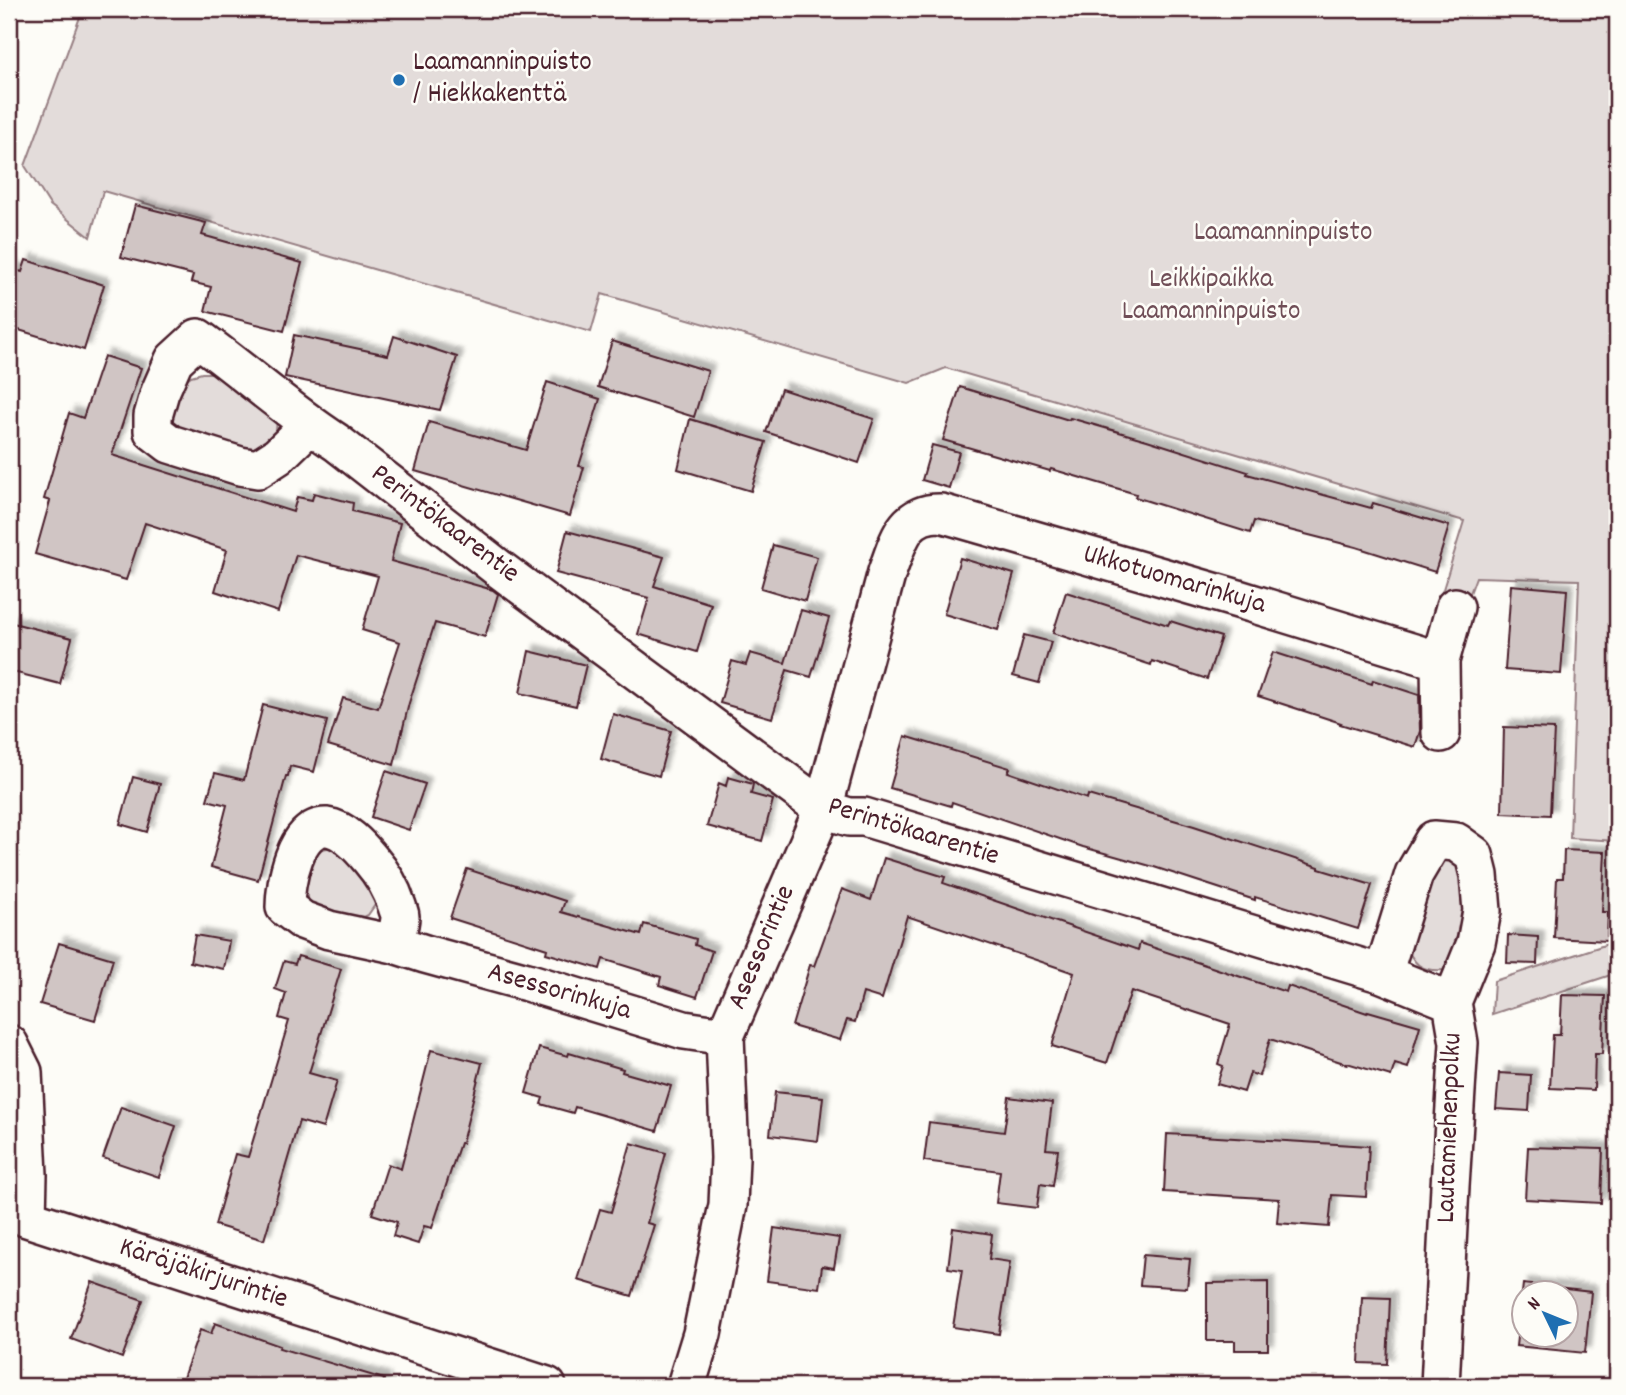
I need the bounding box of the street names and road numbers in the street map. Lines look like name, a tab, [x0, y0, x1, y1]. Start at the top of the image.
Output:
street label: Perintökaarentie	[361, 456, 527, 594]
street label: Ukkotuomarinkuja	[1078, 536, 1271, 626]
street label: Perintökaarentie	[822, 788, 1004, 878]
street label: Asessorintie	[719, 880, 807, 1016]
street label: Asessorinkuja	[482, 953, 636, 1033]
street label: Lautamiehenpolku	[1428, 1032, 1474, 1224]
street label: Käräjäkirjurintie	[114, 1229, 292, 1321]

